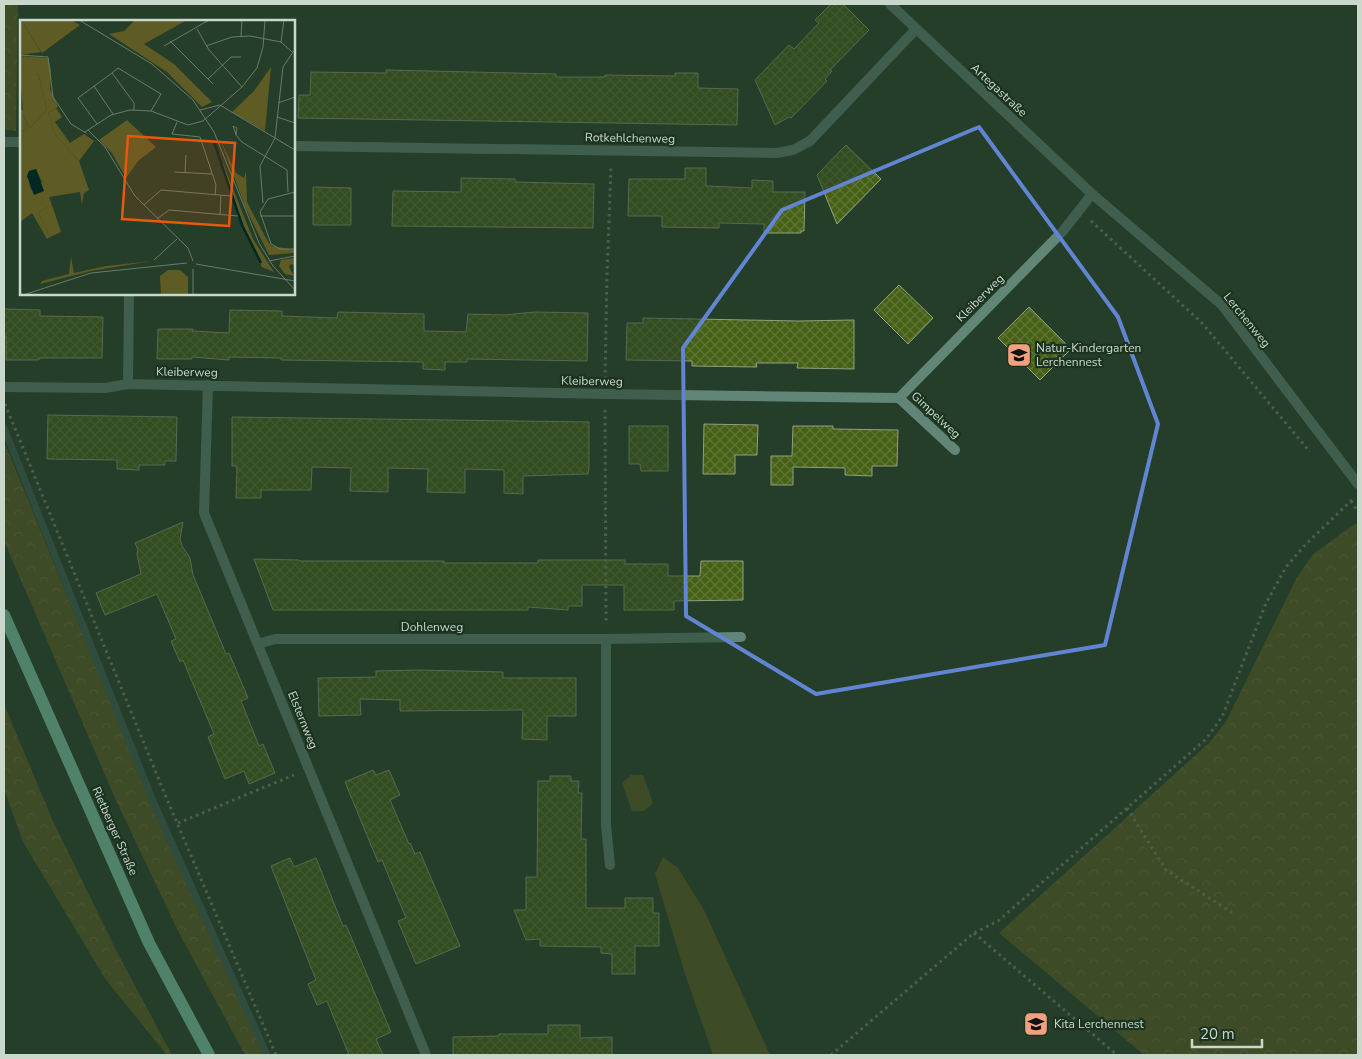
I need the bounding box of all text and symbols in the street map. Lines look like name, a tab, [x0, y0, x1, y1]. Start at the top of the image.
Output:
inset map	[20, 20, 295, 295]
street label: Artegastraße	[967, 60, 1031, 120]
street label: Rotkehlchenweg	[585, 129, 675, 147]
street label: Kleiberweg	[953, 271, 1007, 325]
street label: Lerchenweg	[1220, 289, 1274, 351]
place label: Natur-Kindergarten Lerchennest	[1036, 340, 1141, 370]
school or university icon: Natur-Kindergarten Lerchennest	[1006, 342, 1032, 368]
street label: Kleiberweg	[156, 363, 218, 381]
street label: Kleiberweg	[561, 372, 623, 390]
street label: Gimpelweg	[908, 388, 964, 442]
street label: Dohlenweg	[401, 619, 463, 635]
street label: Elsternweg	[284, 689, 322, 751]
street label: Rietberger Straße	[88, 784, 142, 878]
school or university icon: Kita Lerchennest	[1023, 1011, 1049, 1037]
place label: Kita Lerchennest	[1054, 1016, 1144, 1032]
scale bar	[1192, 1016, 1262, 1048]
text: 20 m	[1200, 1024, 1235, 1044]

